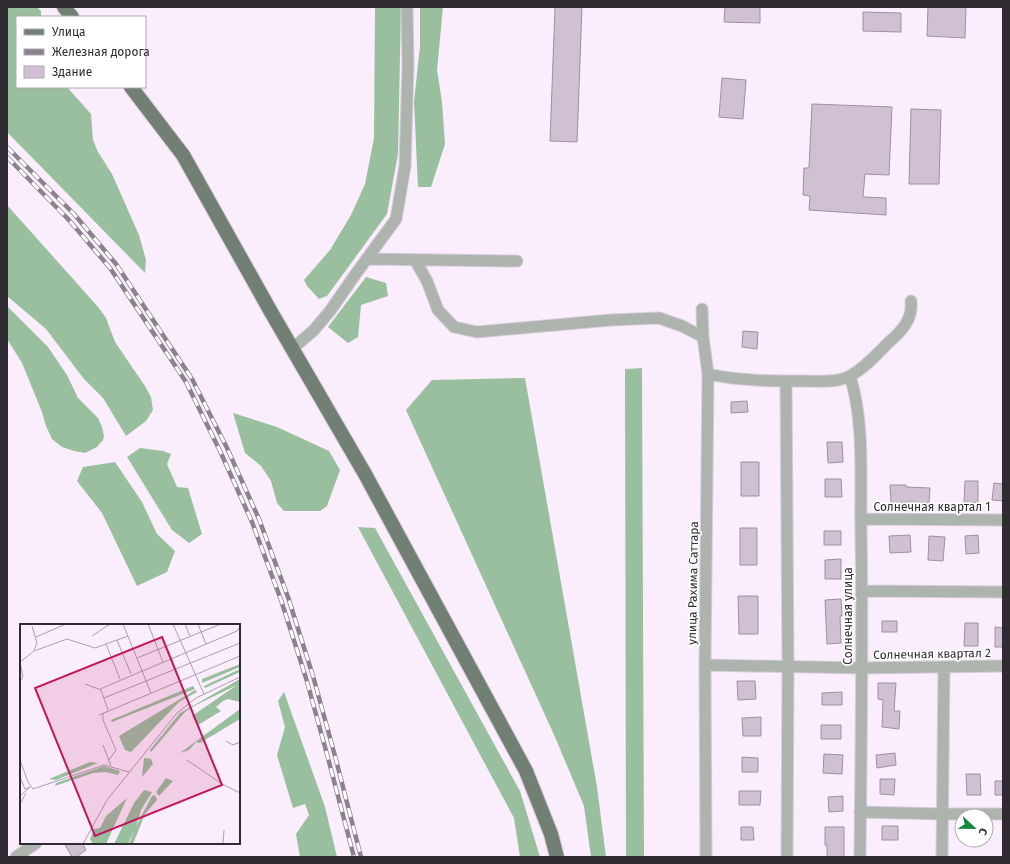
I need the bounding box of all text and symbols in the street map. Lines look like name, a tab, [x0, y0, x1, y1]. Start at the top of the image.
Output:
legend	[16, 16, 146, 88]
text: Улица	[52, 25, 86, 39]
text: Железная дорога	[52, 45, 150, 59]
text: Здание	[52, 65, 92, 79]
street label: Солнечная квартал 1	[874, 500, 990, 514]
street label: улица Рахима Саттара	[685, 521, 701, 645]
street label: Солнечная улица	[841, 567, 855, 665]
inset map	[20, 624, 240, 844]
street label: Солнечная квартал 2	[873, 646, 991, 662]
north arrow	[954, 808, 994, 848]
text: С	[975, 826, 990, 838]

